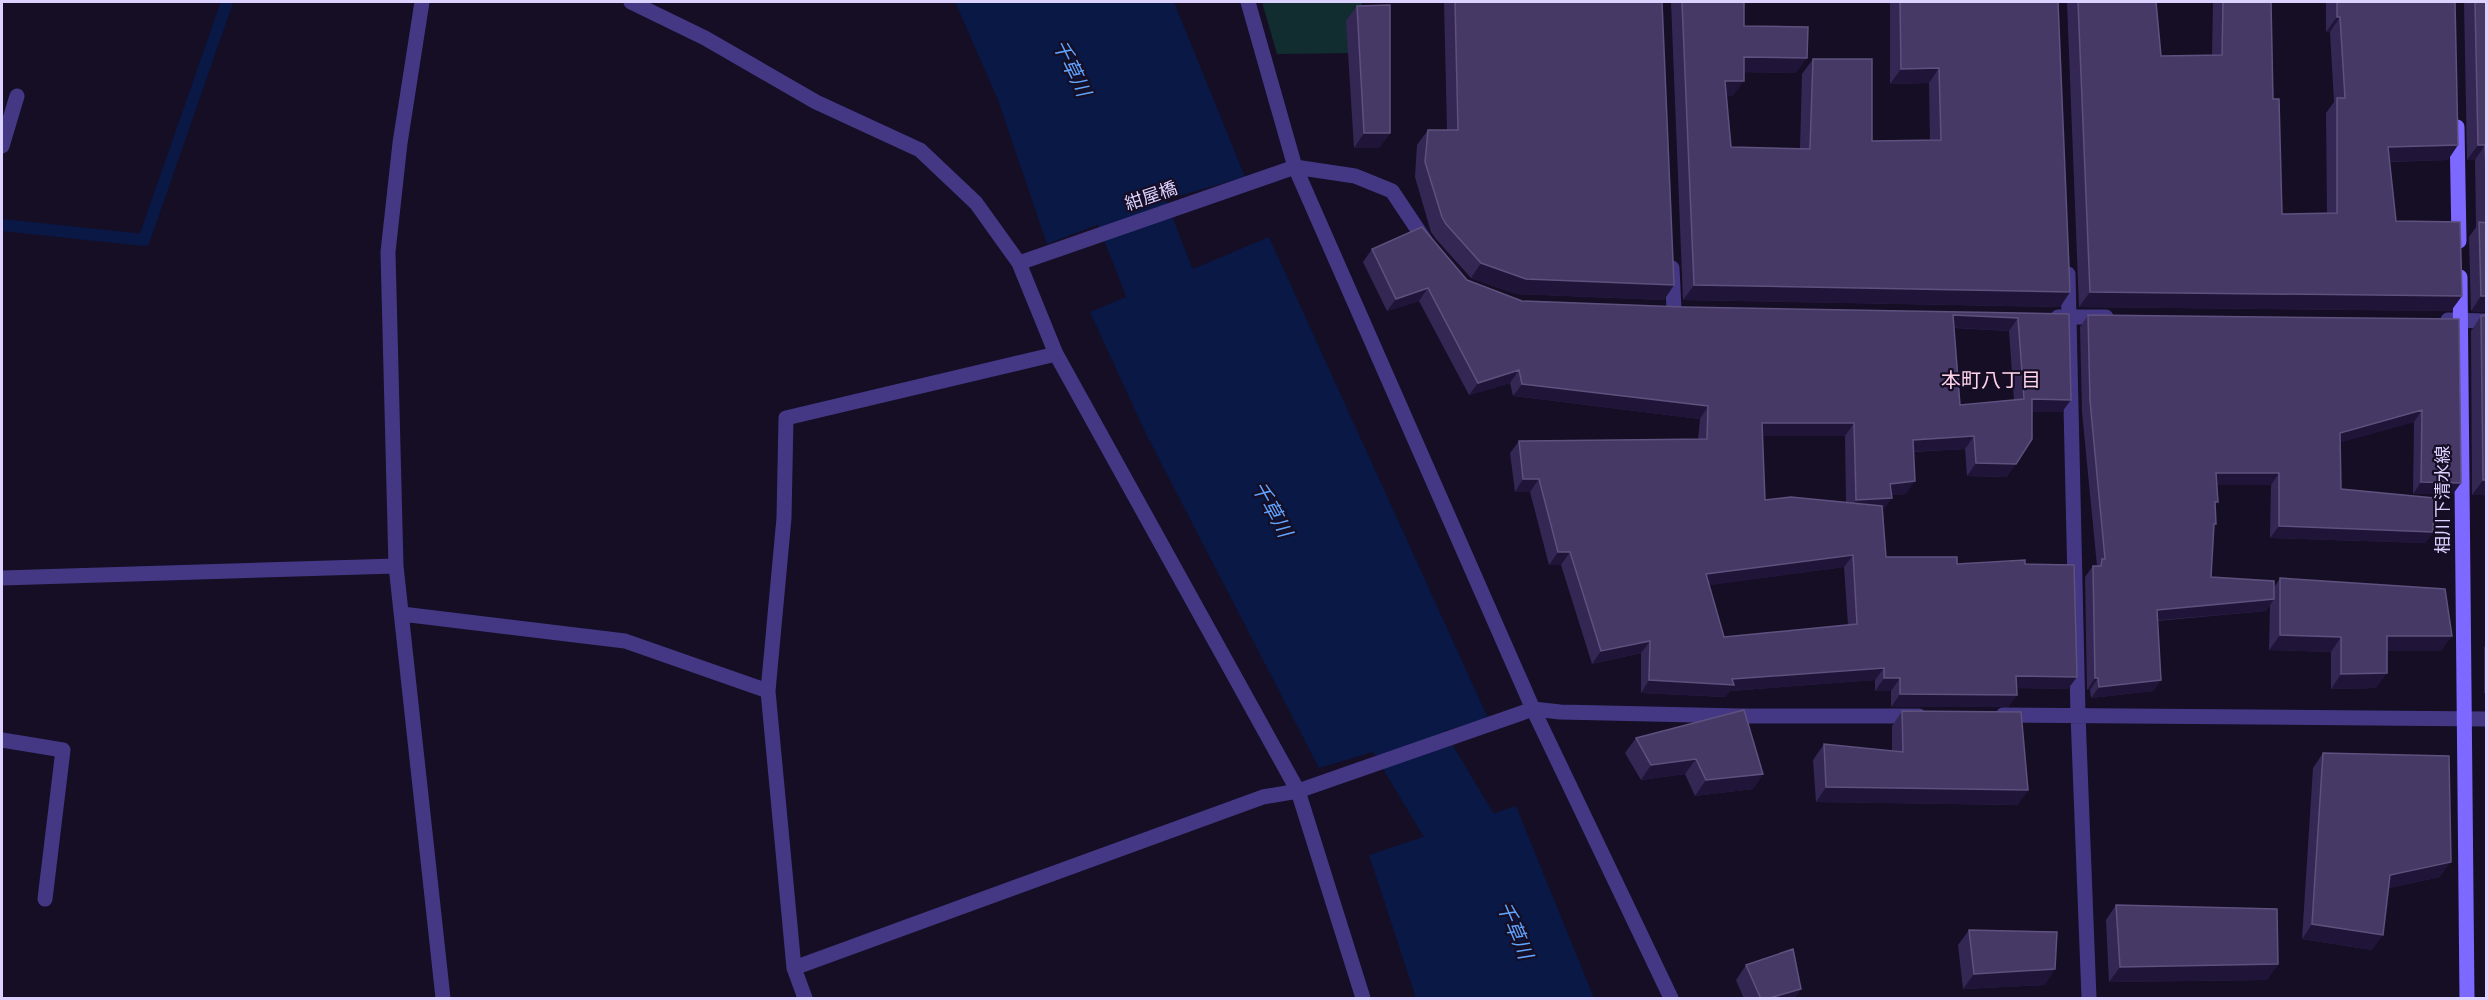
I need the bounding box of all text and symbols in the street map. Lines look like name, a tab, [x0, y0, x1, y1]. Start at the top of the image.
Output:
water label: 千草川	[1048, 36, 1097, 102]
street label: 紺屋橋	[1122, 177, 1180, 215]
district label: 本町八丁目	[1941, 368, 2041, 392]
street label: 相川下清水線	[2432, 446, 2454, 554]
water label: 千草川	[1247, 477, 1298, 543]
water label: 千草川	[1492, 898, 1539, 964]

